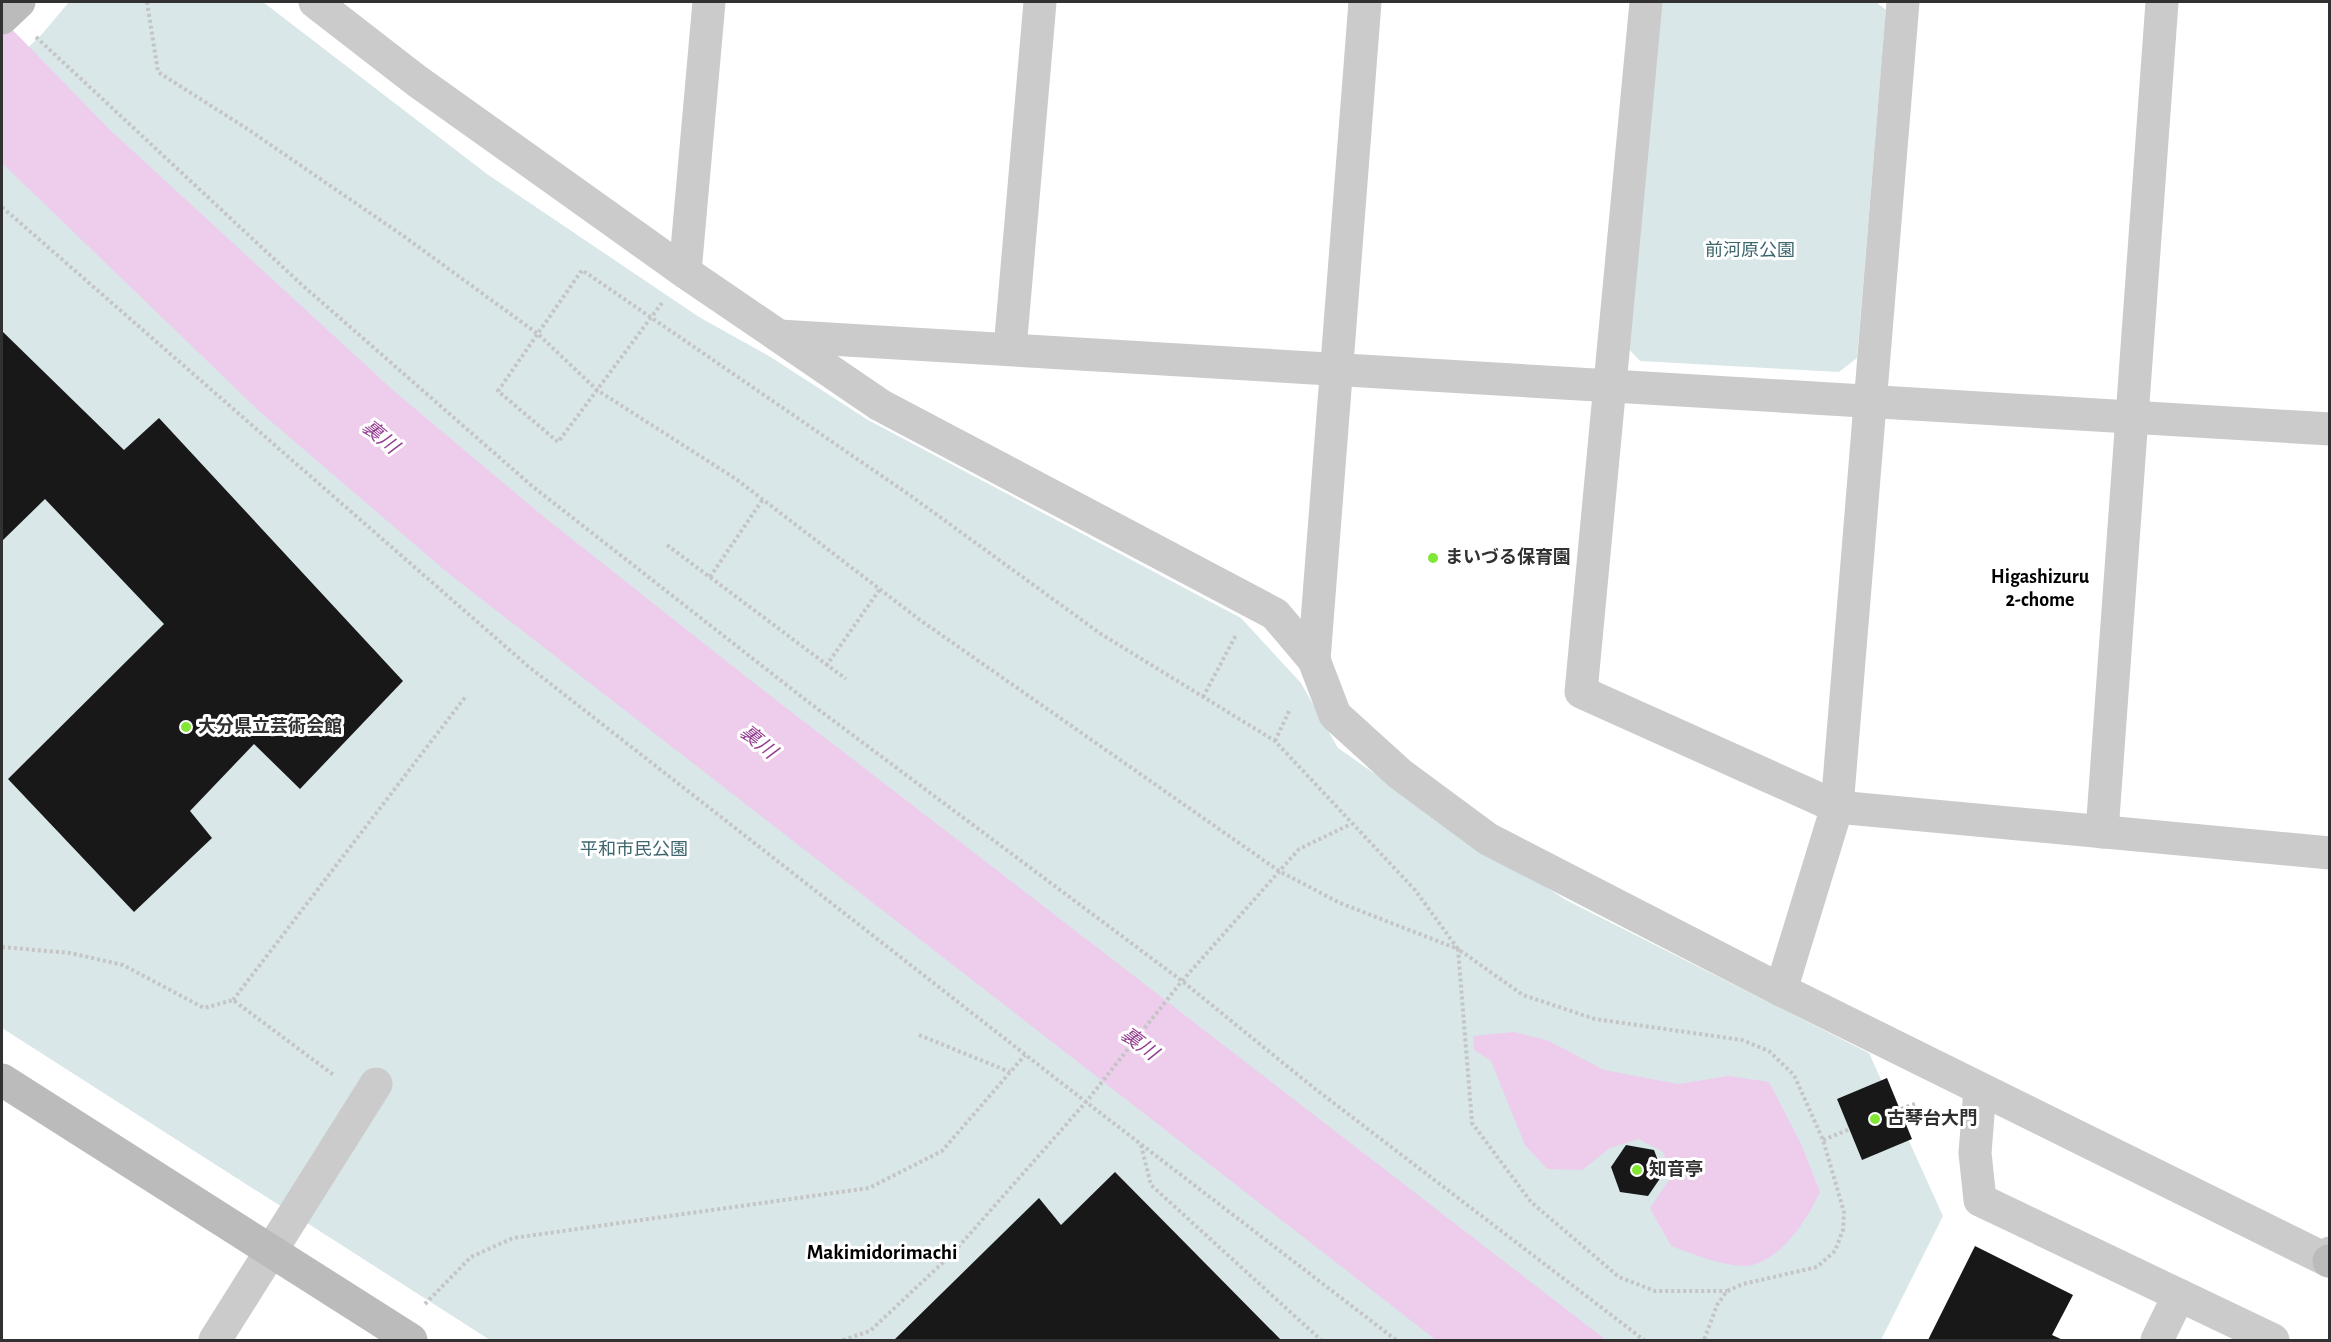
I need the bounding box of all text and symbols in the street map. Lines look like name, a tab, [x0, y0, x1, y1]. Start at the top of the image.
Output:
park label: 前河原公園	[1705, 240, 1795, 260]
water label: 裏川	[358, 416, 404, 459]
place label: まいづる保育園	[1445, 547, 1571, 567]
marker: まいづる保育園	[1426, 551, 1440, 565]
district label: Higashizuru 2-chome	[1991, 567, 2090, 610]
place label: 大分県立芸術会館	[198, 716, 342, 736]
marker: 大分県立芸術会館	[179, 720, 193, 734]
water label: 裏川	[736, 721, 782, 764]
park label: 平和市民公園	[580, 839, 688, 859]
water label: 裏川	[1117, 1023, 1163, 1065]
place label: 古琴台大門	[1887, 1108, 1977, 1128]
marker: 古琴台大門	[1868, 1112, 1882, 1126]
place label: 知音亭	[1649, 1159, 1703, 1179]
marker: 知音亭	[1630, 1163, 1644, 1177]
district label: Makimidorimachi	[807, 1242, 957, 1263]

